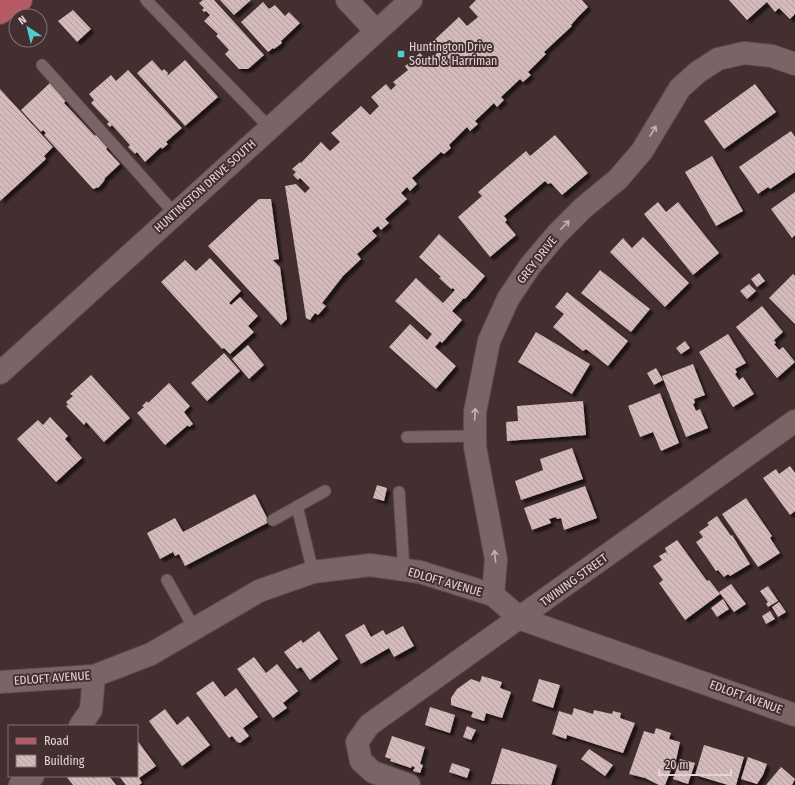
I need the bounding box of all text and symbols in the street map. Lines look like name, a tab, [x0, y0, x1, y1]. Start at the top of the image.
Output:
north arrow	[8, 8, 48, 48]
text: N	[16, 13, 29, 27]
place label: Huntington Drive South & Harriman	[409, 40, 497, 68]
marker: Huntington Drive South & Harriman	[396, 49, 406, 59]
one-way arrow	[650, 125, 658, 137]
street label: HUNTINGTON DRIVE SOUTH	[151, 137, 259, 235]
one-way arrow	[560, 221, 570, 230]
street label: GREY DRIVE	[514, 233, 560, 286]
one-way arrow	[472, 408, 479, 421]
one-way arrow	[491, 550, 499, 563]
street label: TWINING STREET	[538, 551, 611, 609]
street label: EDLOFT AVENUE	[406, 565, 484, 599]
street label: EDLOFT AVENUE	[13, 668, 91, 688]
street label: EDLOFT AVENUE	[708, 677, 785, 717]
legend	[8, 725, 138, 777]
text: Road	[44, 734, 69, 748]
scale bar	[659, 751, 731, 777]
text: Building	[44, 754, 85, 768]
text: 20 m	[665, 758, 689, 772]

